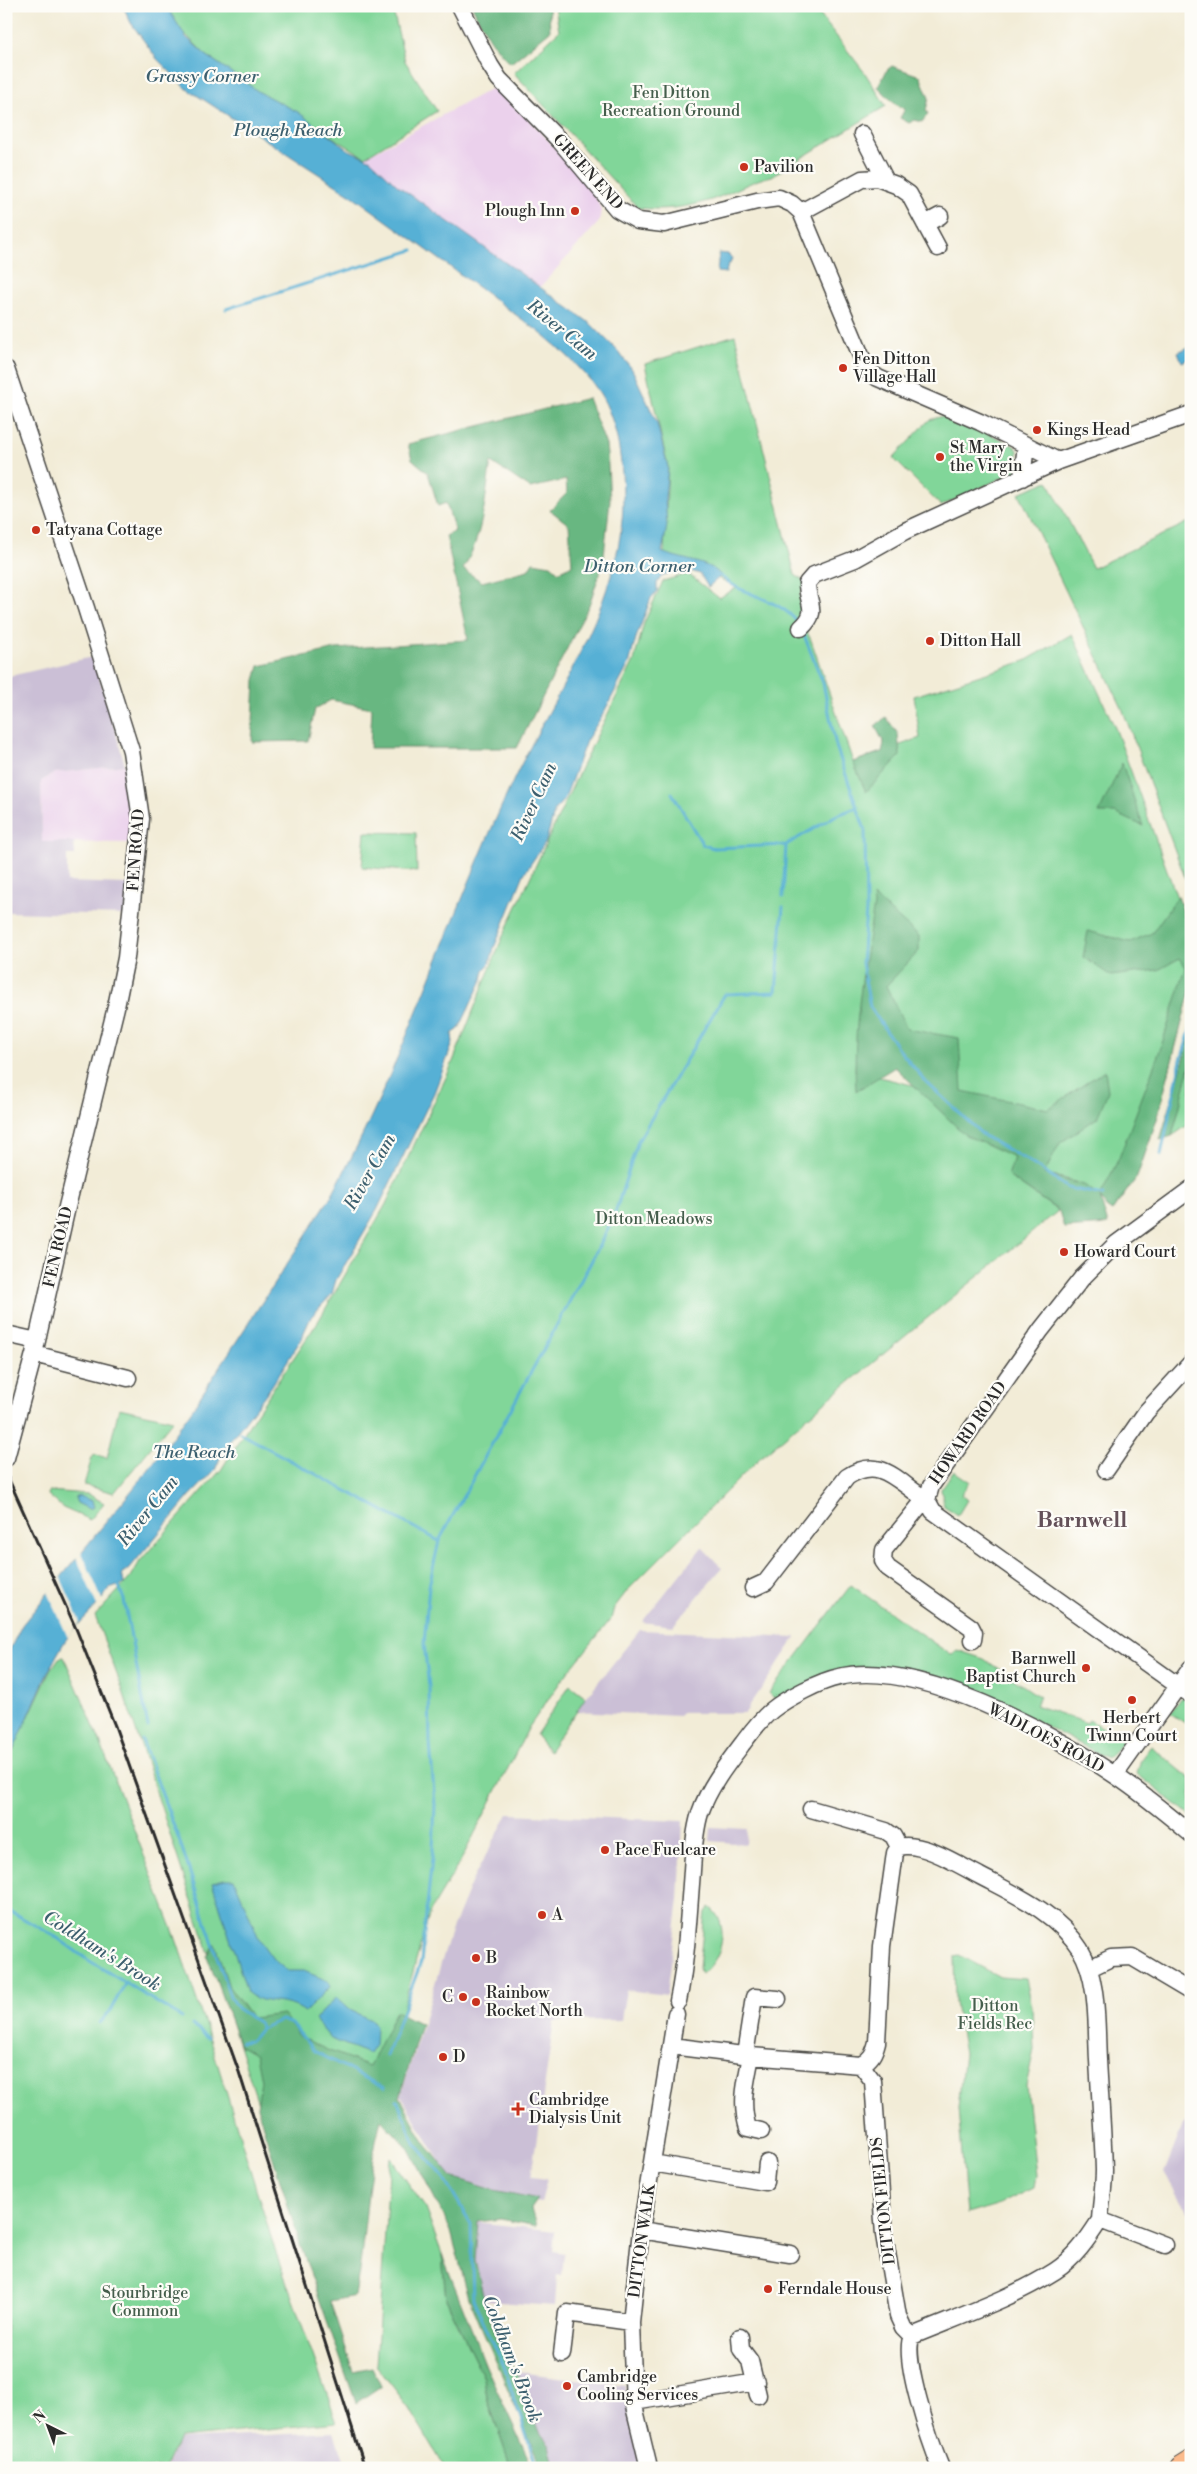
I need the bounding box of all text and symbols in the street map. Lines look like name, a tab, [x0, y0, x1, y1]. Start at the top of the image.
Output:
water label: Grassy Corner	[145, 65, 259, 88]
park label: Fen Ditton Recreation Ground	[602, 83, 740, 121]
water label: Plough Reach	[232, 119, 344, 142]
street label: GREEN END	[549, 130, 627, 214]
place label: Pavilion	[754, 157, 814, 177]
marker: Pavilion	[738, 161, 750, 173]
place label: Plough Inn	[485, 201, 565, 221]
marker: Plough Inn	[569, 205, 581, 217]
water label: River Cam	[521, 294, 602, 366]
place label: Fen Ditton Village Hall	[852, 349, 936, 387]
marker: Fen Ditton Village Hall	[837, 362, 849, 374]
place label: Kings Head	[1047, 420, 1130, 440]
marker: Kings Head	[1031, 424, 1043, 436]
place label: St Mary the Virgin	[950, 438, 1023, 476]
marker: St Mary the Virgin	[934, 451, 946, 463]
place label: Tatyana Cottage	[46, 520, 163, 540]
marker: Tatyana Cottage	[30, 524, 42, 536]
water label: Ditton Corner	[583, 555, 695, 578]
place label: Ditton Hall	[940, 631, 1021, 651]
marker: Ditton Hall	[924, 635, 936, 647]
water label: River Cam	[505, 759, 562, 846]
street label: FEN ROAD	[123, 808, 149, 892]
water label: River Cam	[339, 1130, 401, 1215]
street label: FEN ROAD	[39, 1204, 77, 1290]
park label: Ditton Meadows	[596, 1209, 712, 1229]
place label: Howard Court	[1074, 1242, 1176, 1262]
marker: Howard Court	[1058, 1246, 1070, 1258]
street label: HOWARD ROAD	[925, 1378, 1011, 1488]
water label: The Reach	[152, 1441, 237, 1464]
water label: River Cam	[112, 1471, 184, 1552]
district label: Barnwell	[1037, 1508, 1127, 1534]
place label: Barnwell Baptist Church	[966, 1649, 1076, 1687]
marker: Barnwell Baptist Church	[1080, 1662, 1092, 1674]
marker: Herbert Twinn Court	[1126, 1694, 1138, 1706]
street label: WADLOES ROAD	[983, 1698, 1108, 1777]
place label: Herbert Twinn Court	[1087, 1708, 1178, 1746]
place label: Pace Fuelcare	[615, 1840, 716, 1860]
marker: Pace Fuelcare	[599, 1844, 611, 1856]
place label: A	[551, 1905, 564, 1925]
water label: Coldham's Brook	[39, 1906, 165, 1996]
marker: A	[536, 1909, 548, 1921]
place label: B	[485, 1948, 497, 1968]
marker: B	[470, 1952, 482, 1964]
place label: Rainbow Rocket North	[486, 1983, 583, 2021]
place label: C	[442, 1987, 453, 2007]
marker: C	[457, 1991, 469, 2003]
marker: Rainbow Rocket North	[470, 1996, 482, 2008]
park label: Ditton Fields Rec	[958, 1996, 1032, 2034]
place label: D	[453, 2047, 465, 2067]
marker: D	[437, 2051, 449, 2063]
place label: Cambridge Dialysis Unit	[529, 2090, 622, 2128]
marker: Cambridge Dialysis Unit	[511, 2102, 525, 2116]
street label: DITTON FIELDS	[866, 2136, 900, 2266]
street label: DITTON WALK	[624, 2181, 660, 2299]
place label: Ferndale House	[778, 2279, 892, 2299]
park label: Stourbridge Common	[102, 2283, 188, 2321]
marker: Ferndale House	[762, 2283, 774, 2295]
water label: Coldham's Brook	[477, 2292, 547, 2426]
place label: Cambridge Cooling Services	[577, 2367, 698, 2405]
marker: Cambridge Cooling Services	[561, 2380, 573, 2392]
north arrow	[22, 2402, 72, 2452]
text: N	[30, 2407, 50, 2427]

